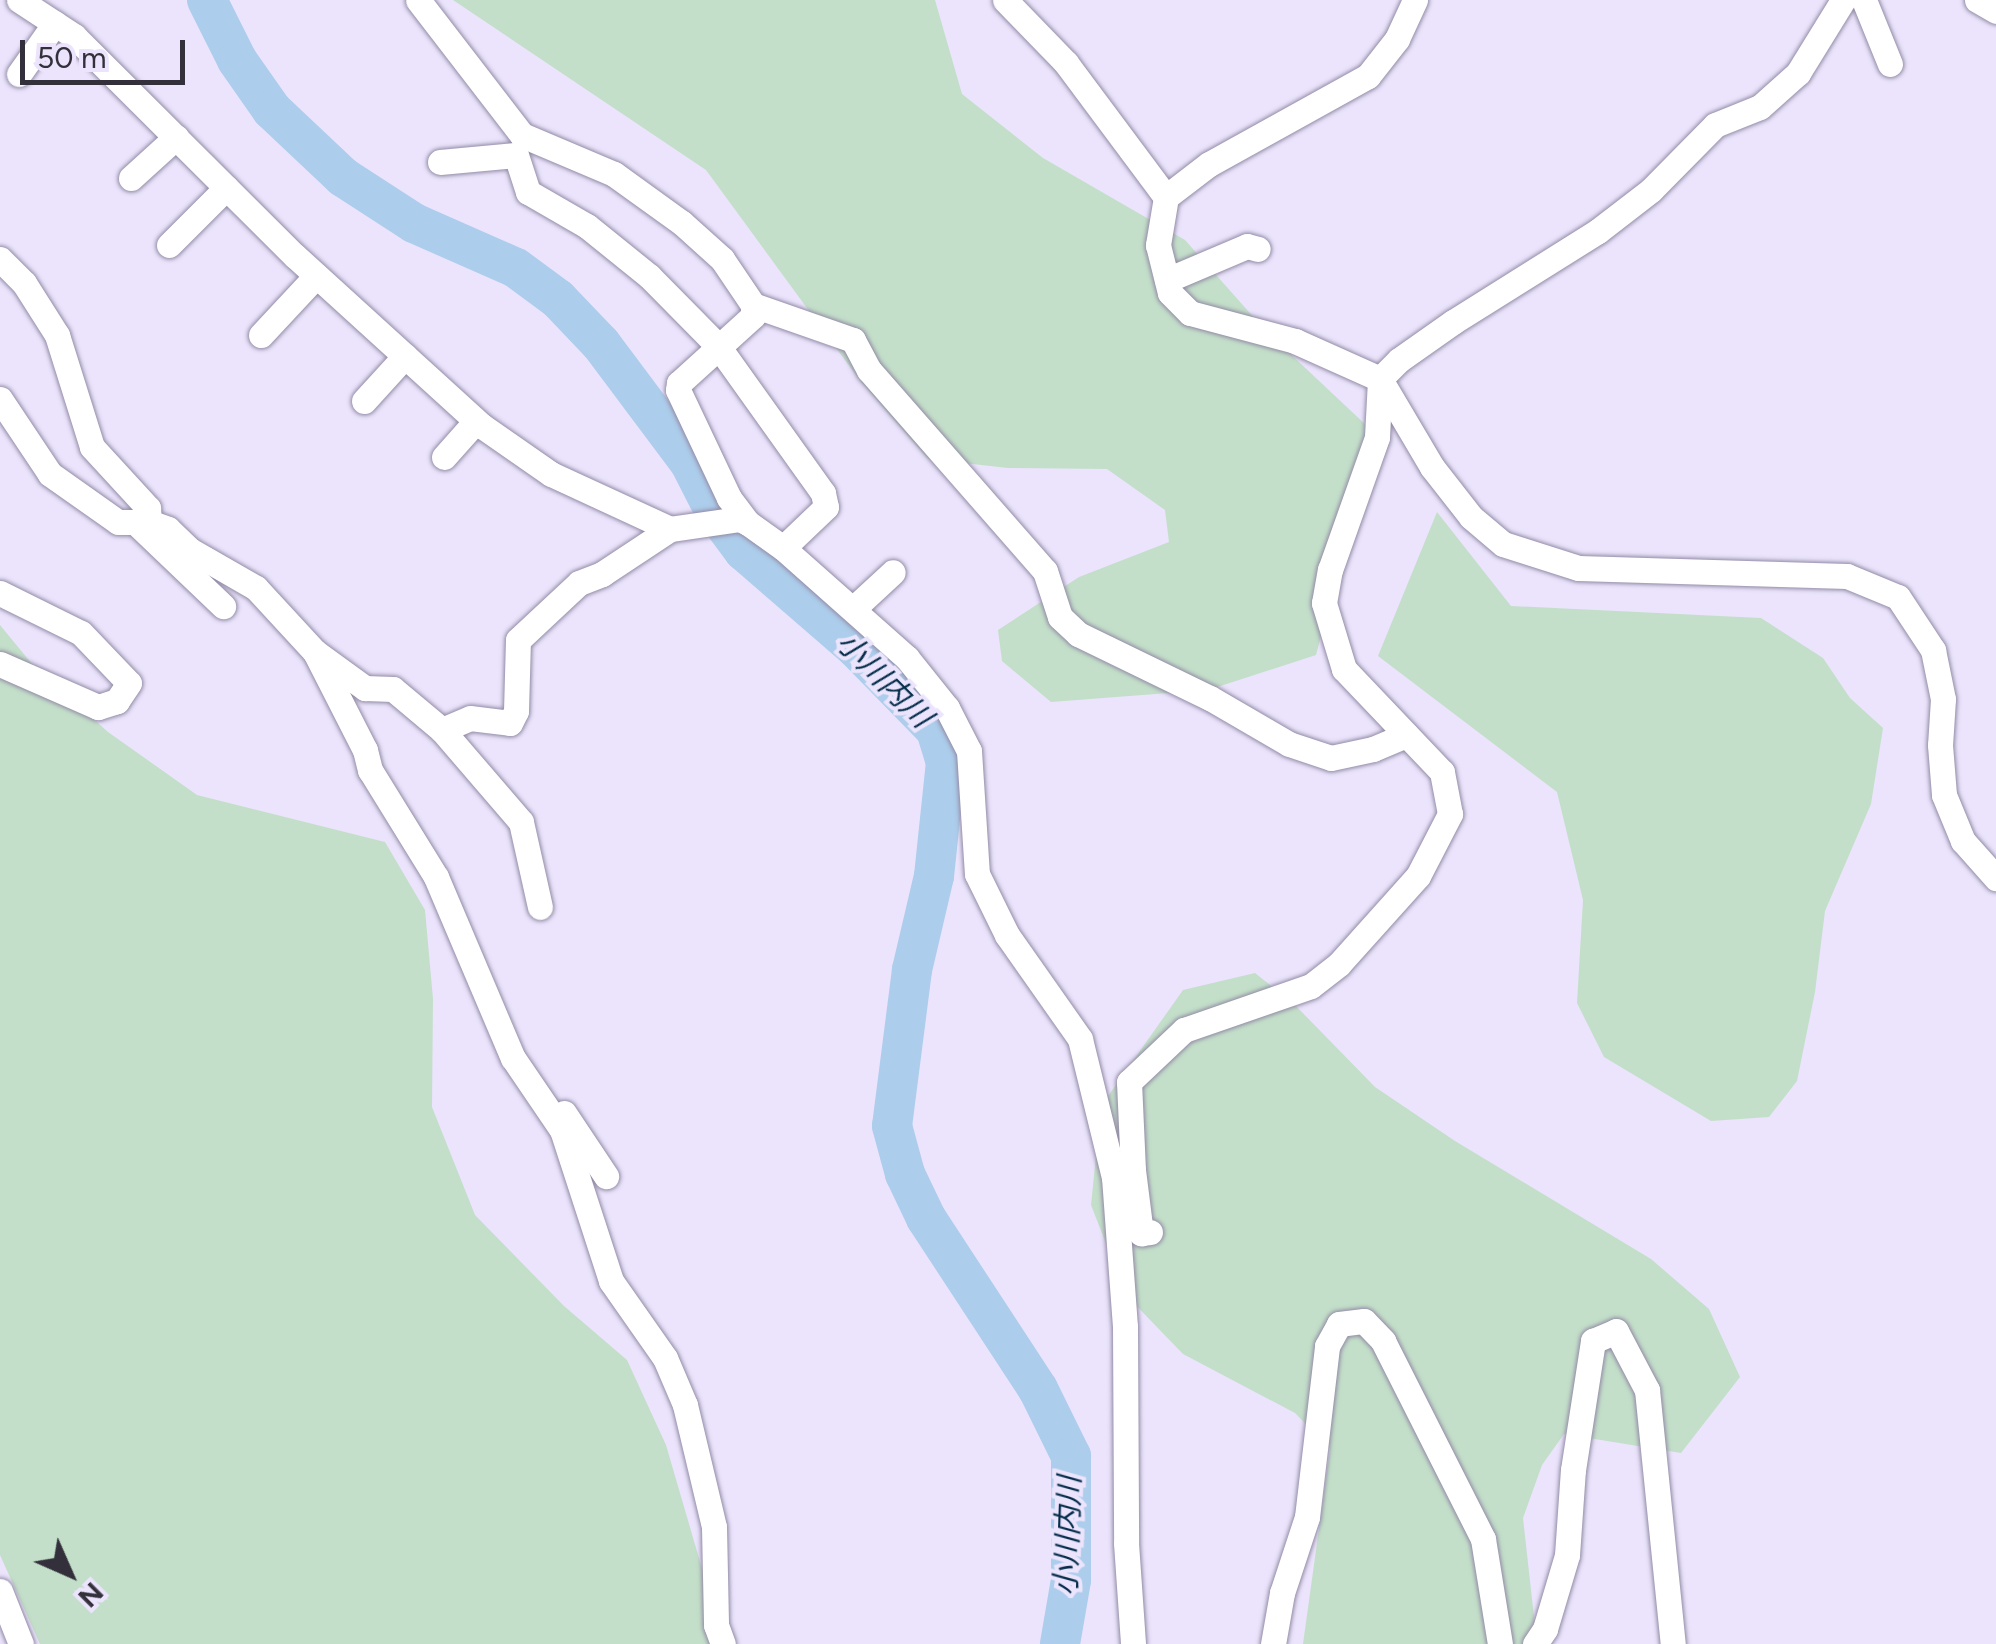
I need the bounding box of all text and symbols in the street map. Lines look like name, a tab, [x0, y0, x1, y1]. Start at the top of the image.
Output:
scale bar	[25, 20, 190, 82]
text: 50 m	[37, 39, 106, 76]
water label: 小川内川	[829, 625, 939, 735]
water label: 小川内川	[1048, 1475, 1088, 1597]
north arrow	[20, 1524, 120, 1624]
text: N	[72, 1576, 111, 1615]

